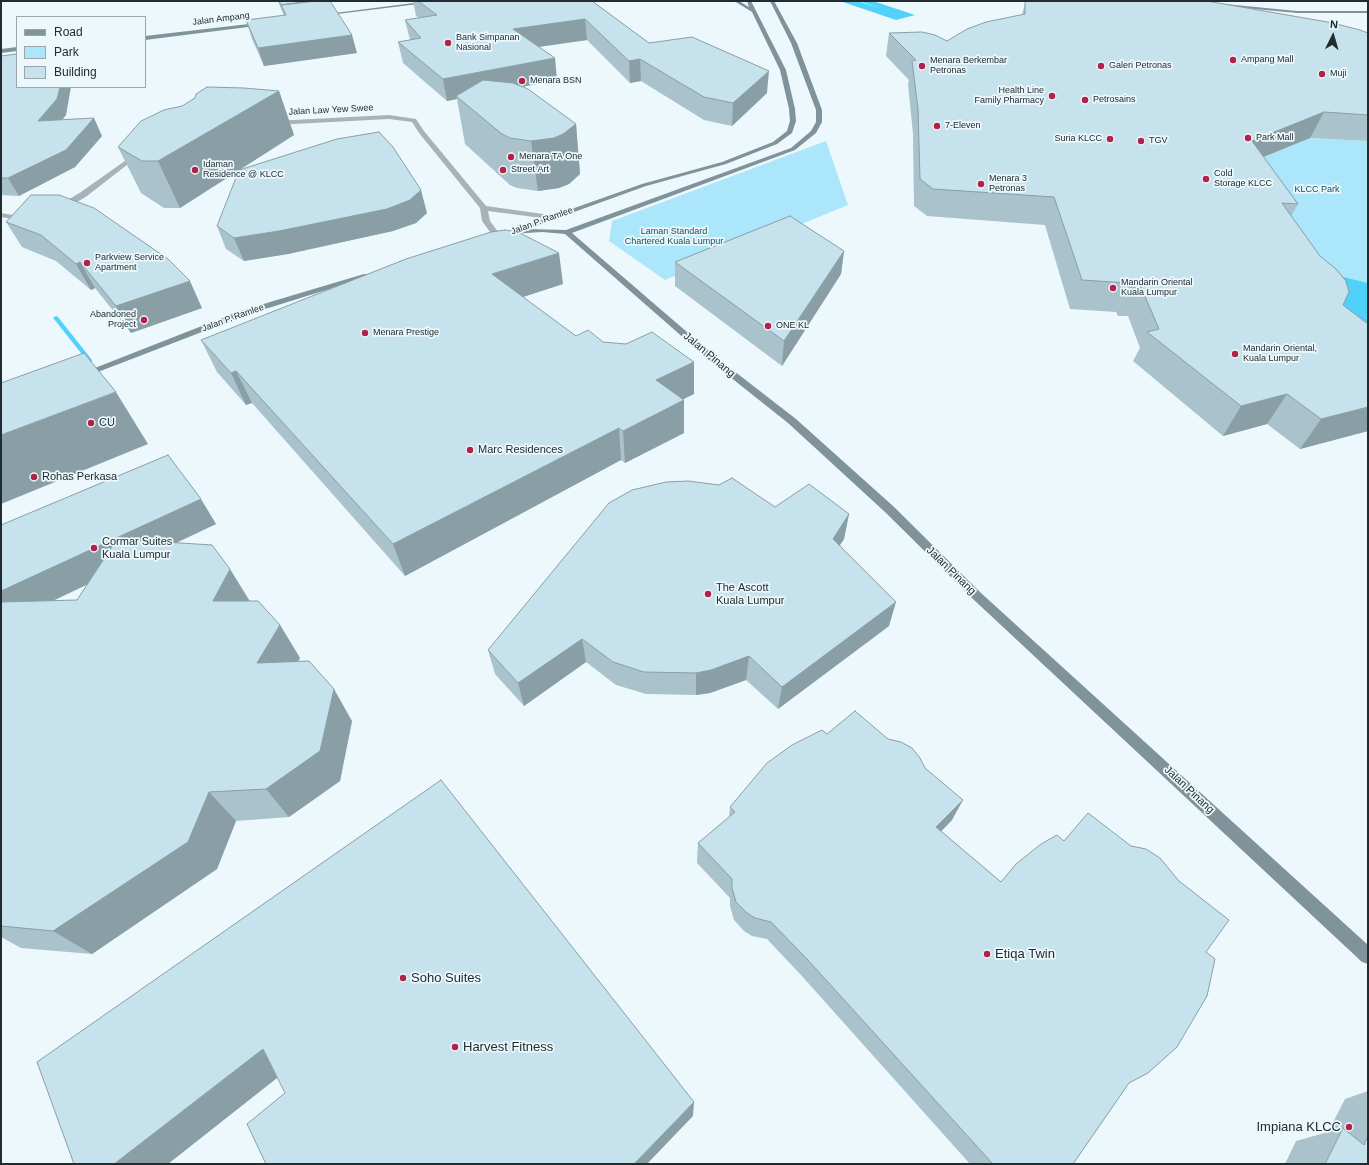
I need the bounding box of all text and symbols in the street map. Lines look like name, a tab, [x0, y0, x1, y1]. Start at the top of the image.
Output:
street label: Jalan Ampang	[192, 10, 250, 28]
legend	[16, 16, 146, 88]
north arrow	[1313, 16, 1353, 56]
text: N	[1330, 18, 1339, 30]
text: Road	[54, 25, 83, 39]
place label: Bank Simpanan Nasional	[456, 33, 520, 54]
marker: Bank Simpanan Nasional	[443, 38, 453, 48]
text: Park	[54, 45, 79, 59]
marker: Ampang Mall	[1228, 55, 1238, 65]
place label: Ampang Mall	[1241, 55, 1294, 65]
place label: Menara Berkembar Petronas	[930, 56, 1007, 77]
marker: Menara Berkembar Petronas	[917, 61, 927, 71]
marker: Galeri Petronas	[1096, 61, 1106, 71]
place label: Galeri Petronas	[1109, 61, 1172, 71]
text: Building	[54, 65, 97, 79]
marker: Muji	[1317, 69, 1327, 79]
place label: Muji	[1330, 69, 1347, 79]
marker: Menara BSN	[517, 76, 527, 86]
place label: Menara BSN	[530, 76, 582, 86]
place label: Health Line Family Pharmacy	[974, 86, 1044, 107]
marker: Health Line Family Pharmacy	[1047, 91, 1057, 101]
marker: Petrosains	[1080, 95, 1090, 105]
place label: Petrosains	[1093, 95, 1136, 105]
street label: Jalan Law Yew Swee	[288, 102, 374, 118]
marker: 7-Eleven	[932, 121, 942, 131]
place label: 7-Eleven	[945, 121, 981, 131]
marker: Park Mall	[1243, 133, 1253, 143]
place label: Park Mall	[1256, 133, 1294, 143]
place label: Suria KLCC	[1054, 134, 1102, 144]
marker: Suria KLCC	[1105, 134, 1115, 144]
marker: TGV	[1136, 136, 1146, 146]
place label: TGV	[1149, 136, 1168, 146]
marker: Menara TA One	[506, 152, 516, 162]
place label: Menara TA One	[519, 152, 582, 162]
place label: Idaman Residence @ KLCC	[203, 160, 284, 181]
marker: Idaman Residence @ KLCC	[190, 165, 200, 175]
marker: Street Art	[498, 165, 508, 175]
place label: Street Art	[511, 165, 549, 175]
place label: Cold Storage KLCC	[1214, 169, 1272, 190]
place label: Menara 3 Petronas	[989, 174, 1027, 195]
marker: Cold Storage KLCC	[1201, 174, 1211, 184]
marker: Menara 3 Petronas	[976, 179, 986, 189]
park label: KLCC Park	[1294, 185, 1340, 195]
street label: Jalan P. Ramlee	[510, 205, 574, 237]
park label: Laman Standard Chartered Kuala Lumpur	[625, 227, 723, 248]
place label: Parkview Service Apartment	[95, 253, 164, 274]
marker: Parkview Service Apartment	[82, 258, 92, 268]
place label: Mandarin Oriental Kuala Lumpur	[1121, 278, 1193, 299]
marker: Mandarin Oriental Kuala Lumpur	[1108, 283, 1118, 293]
street label: Jalan P. Ramlee	[201, 302, 265, 334]
place label: Abandoned Project	[90, 310, 136, 331]
marker: Abandoned Project	[139, 315, 149, 325]
marker: ONE KL	[763, 321, 773, 331]
place label: ONE KL	[776, 321, 809, 331]
marker: Menara Prestige	[360, 328, 370, 338]
place label: Menara Prestige	[373, 328, 439, 338]
street label: Jalan Pinang	[680, 330, 738, 380]
place label: Mandarin Oriental, Kuala Lumpur	[1243, 344, 1317, 365]
marker: Mandarin Oriental, Kuala Lumpur	[1230, 349, 1240, 359]
place label: CU	[99, 416, 115, 430]
marker: CU	[86, 418, 96, 428]
place label: Marc Residences	[478, 443, 563, 457]
marker: Marc Residences	[465, 445, 475, 455]
place label: Rohas Perkasa	[42, 470, 117, 484]
marker: Rohas Perkasa	[29, 472, 39, 482]
place label: Cormar Suites Kuala Lumpur	[102, 535, 172, 561]
marker: Cormar Suites Kuala Lumpur	[89, 543, 99, 553]
street label: Jalan Pinang	[924, 544, 978, 598]
place label: The Ascott Kuala Lumpur	[716, 581, 784, 607]
marker: The Ascott Kuala Lumpur	[703, 589, 713, 599]
street label: Jalan Pinang	[1161, 763, 1217, 817]
place label: Etiqa Twin	[995, 946, 1055, 962]
marker: Etiqa Twin	[982, 949, 992, 959]
place label: Soho Suites	[411, 970, 481, 986]
marker: Soho Suites	[398, 973, 408, 983]
place label: Harvest Fitness	[463, 1039, 553, 1055]
marker: Harvest Fitness	[450, 1042, 460, 1052]
place label: Impiana KLCC	[1256, 1119, 1341, 1135]
marker: Impiana KLCC	[1344, 1122, 1354, 1132]

